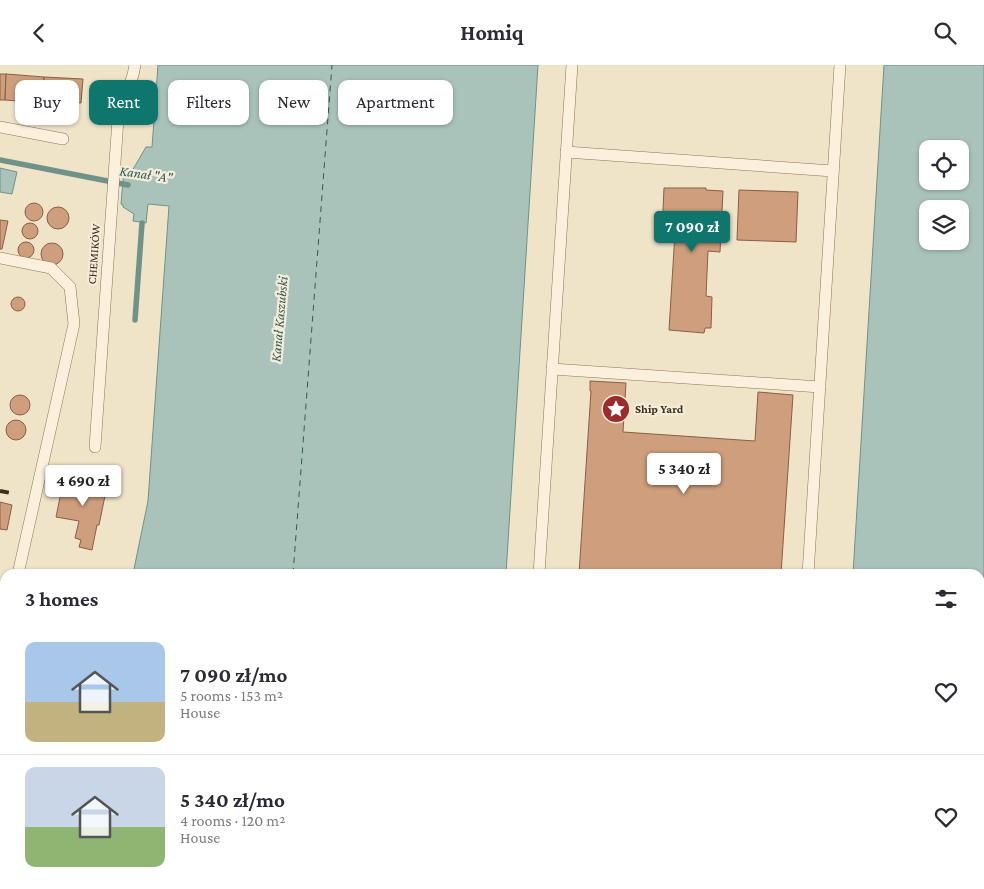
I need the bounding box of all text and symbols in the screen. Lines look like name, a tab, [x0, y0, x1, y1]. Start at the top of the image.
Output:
icon: back	[25, 19, 53, 47]
icon: search	[931, 19, 959, 47]
text: Homiq	[460, 20, 524, 45]
chip: Buy	[15, 80, 79, 125]
chip: Rent	[89, 80, 158, 125]
chip: Filters	[168, 80, 249, 125]
chip: New	[259, 80, 328, 125]
chip: Apartment	[338, 80, 453, 125]
map controls	[919, 140, 969, 250]
button: locate	[919, 140, 969, 190]
water label: Kanał "A"	[118, 162, 175, 186]
button: layers	[919, 200, 969, 250]
pin: 7 090 zł	[640, 211, 744, 253]
text: 7 090 zł	[665, 218, 719, 235]
street label: CHEMIKÓW	[85, 223, 103, 285]
water label: Kanał Kaszubski	[267, 275, 291, 362]
place icon: Ship Yard	[601, 394, 631, 424]
place label: Ship Yard	[635, 402, 684, 416]
pin: 5 340 zł	[632, 453, 736, 495]
text: 5 340 zł	[658, 460, 710, 477]
pin: 4 690 zł	[31, 465, 135, 507]
text: 4 690 zł	[56, 472, 110, 489]
icon: filters	[932, 585, 960, 613]
text: 3 homes	[25, 587, 98, 611]
icon: home	[65, 662, 125, 722]
text: 7 090 zł/mo	[180, 663, 287, 687]
icon: heart	[932, 678, 960, 706]
text: 5 rooms · 153 m²	[180, 687, 283, 704]
text: House	[180, 704, 220, 721]
icon: home	[65, 787, 125, 847]
text: 5 340 zł/mo	[180, 788, 285, 812]
icon: heart	[932, 803, 960, 831]
text: 4 rooms · 120 m²	[180, 812, 285, 829]
text: House	[180, 829, 220, 846]

